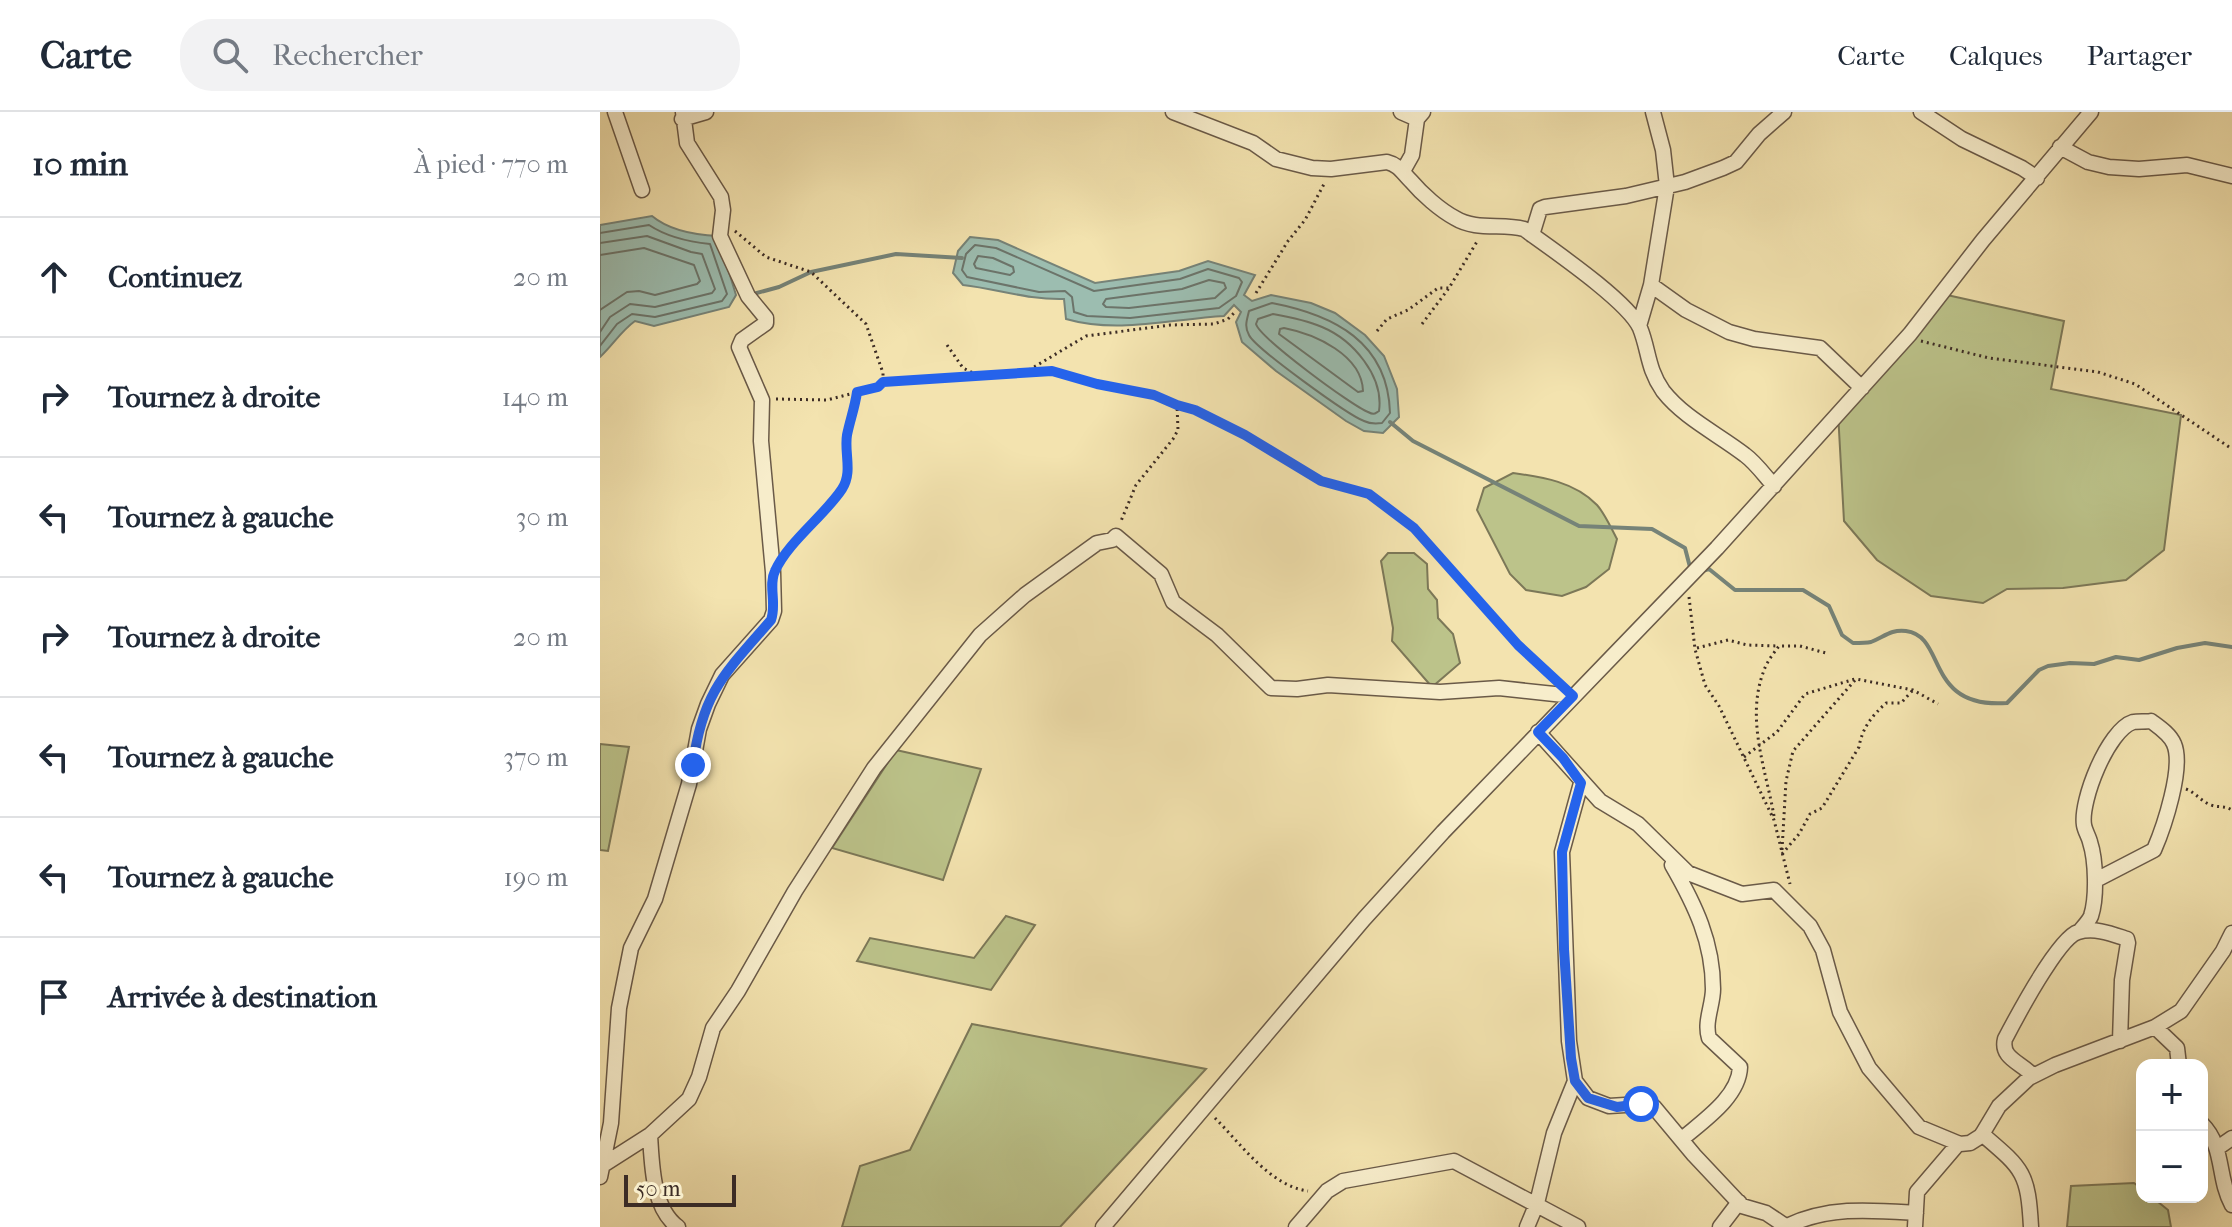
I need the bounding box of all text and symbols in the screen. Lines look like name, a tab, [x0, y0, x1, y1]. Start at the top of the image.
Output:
search box	[180, 19, 740, 91]
text: Carte	[40, 33, 132, 78]
icon: search	[208, 33, 252, 77]
text: Rechercher	[272, 38, 423, 73]
text: Carte	[1837, 39, 1905, 72]
text: Calques	[1949, 39, 2043, 72]
text: Partager	[2087, 39, 2192, 72]
text: 10 min	[32, 144, 128, 184]
text: À pied · 770 m	[414, 149, 568, 180]
icon: ahead	[32, 255, 76, 299]
text: Continuez	[108, 260, 242, 295]
text: 20 m	[513, 262, 568, 293]
icon: right	[32, 375, 76, 419]
text: Tournez à droite	[108, 380, 320, 415]
text: 140 m	[502, 382, 568, 413]
icon: left	[32, 495, 76, 539]
text: Tournez à gauche	[108, 500, 334, 535]
text: 30 m	[516, 502, 568, 533]
icon: right	[32, 615, 76, 659]
text: Tournez à droite	[108, 620, 320, 655]
text: 20 m	[513, 622, 568, 653]
icon: left	[32, 735, 76, 779]
text: Tournez à gauche	[108, 740, 334, 775]
text: 370 m	[503, 742, 568, 773]
route end	[675, 747, 711, 783]
icon: left	[32, 855, 76, 899]
text: Tournez à gauche	[108, 860, 334, 895]
text: 190 m	[504, 862, 568, 893]
icon: arrive	[32, 975, 76, 1019]
text: Arrivée à destination	[108, 980, 377, 1015]
map controls	[2136, 1059, 2208, 1203]
button: +	[2136, 1059, 2208, 1131]
route start	[1623, 1086, 1659, 1122]
button: −	[2136, 1131, 2208, 1203]
scale bar	[624, 1171, 736, 1207]
text: 50 m	[636, 1176, 681, 1202]

